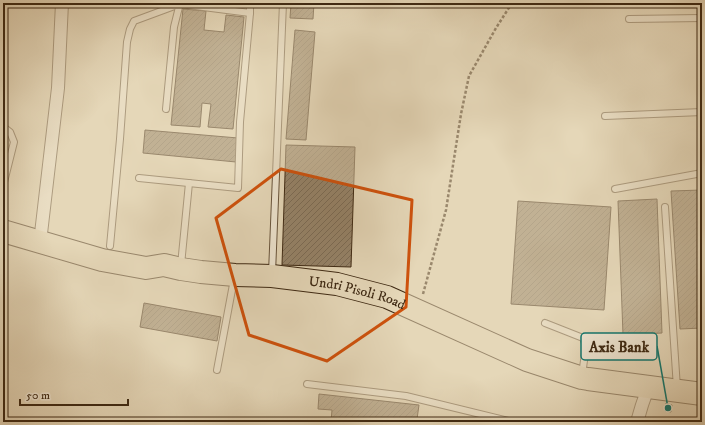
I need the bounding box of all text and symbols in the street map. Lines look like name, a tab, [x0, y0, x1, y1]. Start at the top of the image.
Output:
street label: Undri Pisoli Road	[308, 273, 408, 314]
callout: Axis Bank	[581, 333, 657, 360]
text: Axis Bank	[588, 338, 650, 357]
scale bar	[20, 381, 128, 407]
text: 50 m	[26, 388, 50, 403]

